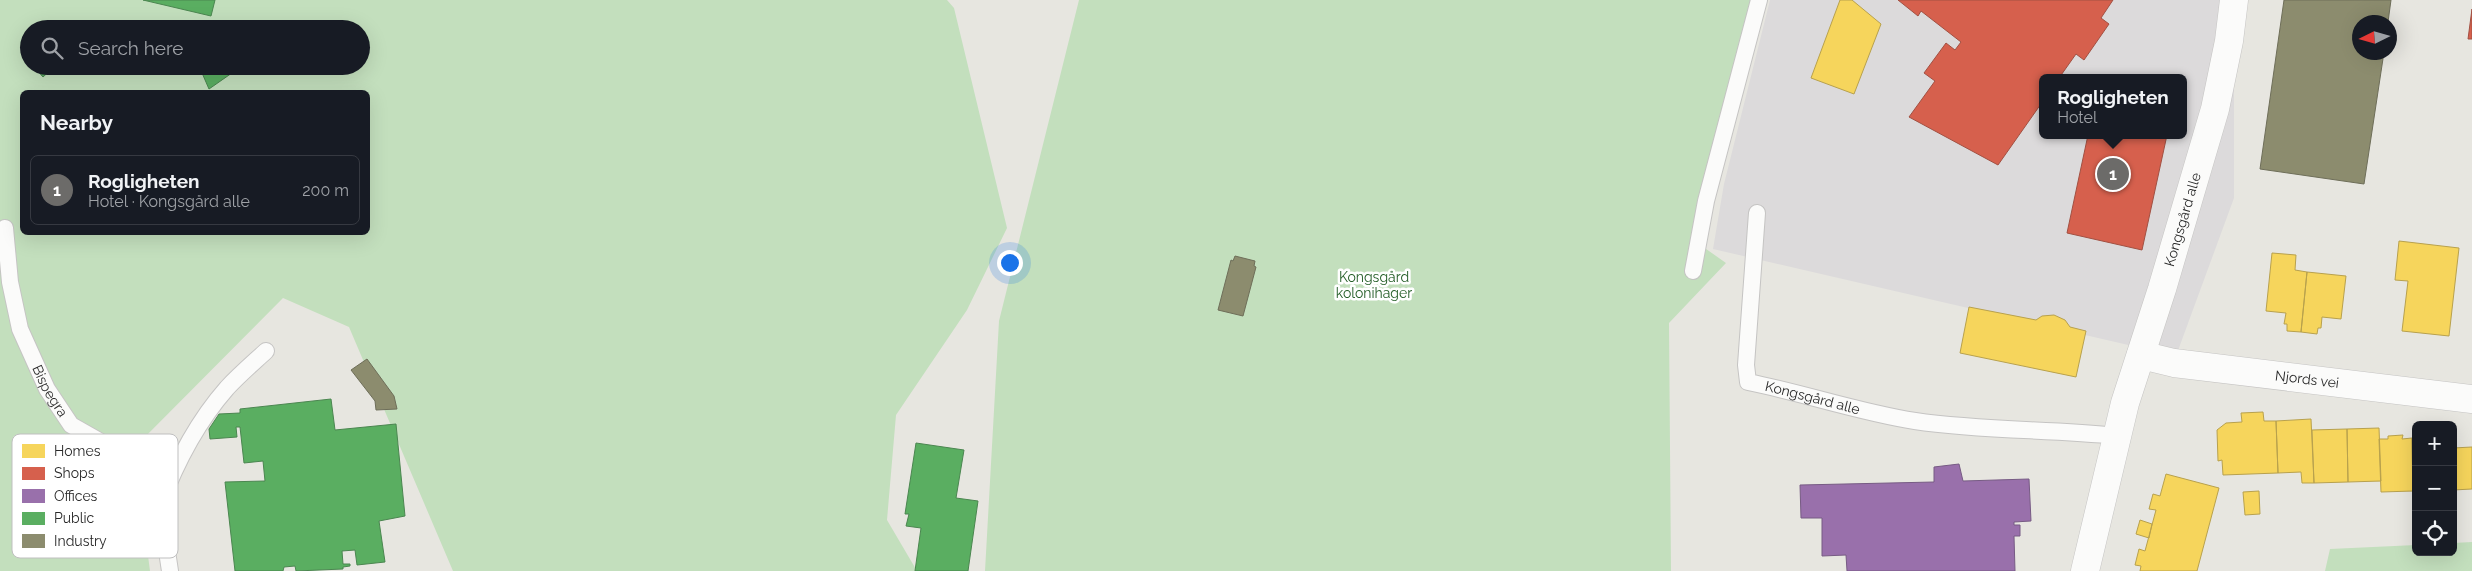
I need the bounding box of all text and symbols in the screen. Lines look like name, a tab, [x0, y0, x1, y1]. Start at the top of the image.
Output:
north arrow	[2352, 15, 2397, 60]
search box	[20, 20, 370, 75]
icon: search	[38, 34, 66, 62]
text: Search here	[78, 37, 184, 59]
popup	[2039, 74, 2187, 139]
text: Rogligheten	[2057, 86, 2169, 108]
text: Hotel	[2057, 108, 2097, 127]
text: Nearby	[40, 110, 113, 135]
pin: 1	[2097, 155, 2129, 193]
text: Rogligheten	[88, 170, 200, 192]
street label: Kongsgård alle	[2161, 171, 2204, 268]
text: 1	[53, 181, 61, 200]
text: 200 m	[302, 181, 349, 200]
text: Hotel · Kongsgård alle	[88, 192, 250, 211]
your location	[997, 250, 1023, 276]
park label: Kongsgård kolonihager	[1336, 269, 1412, 301]
street label: Bispegra	[29, 362, 71, 420]
street label: Njords vei	[2274, 367, 2340, 391]
street label: Kongsgård alle	[1764, 378, 1862, 417]
map controls	[2412, 421, 2457, 556]
button: +	[2412, 421, 2457, 466]
legend	[12, 434, 178, 558]
text: Homes	[54, 443, 101, 459]
text: Shops	[54, 465, 95, 481]
button: −	[2412, 466, 2457, 511]
text: Offices	[54, 488, 98, 504]
text: Public	[54, 510, 95, 526]
button: locate	[2412, 511, 2457, 556]
text: Industry	[54, 533, 107, 549]

